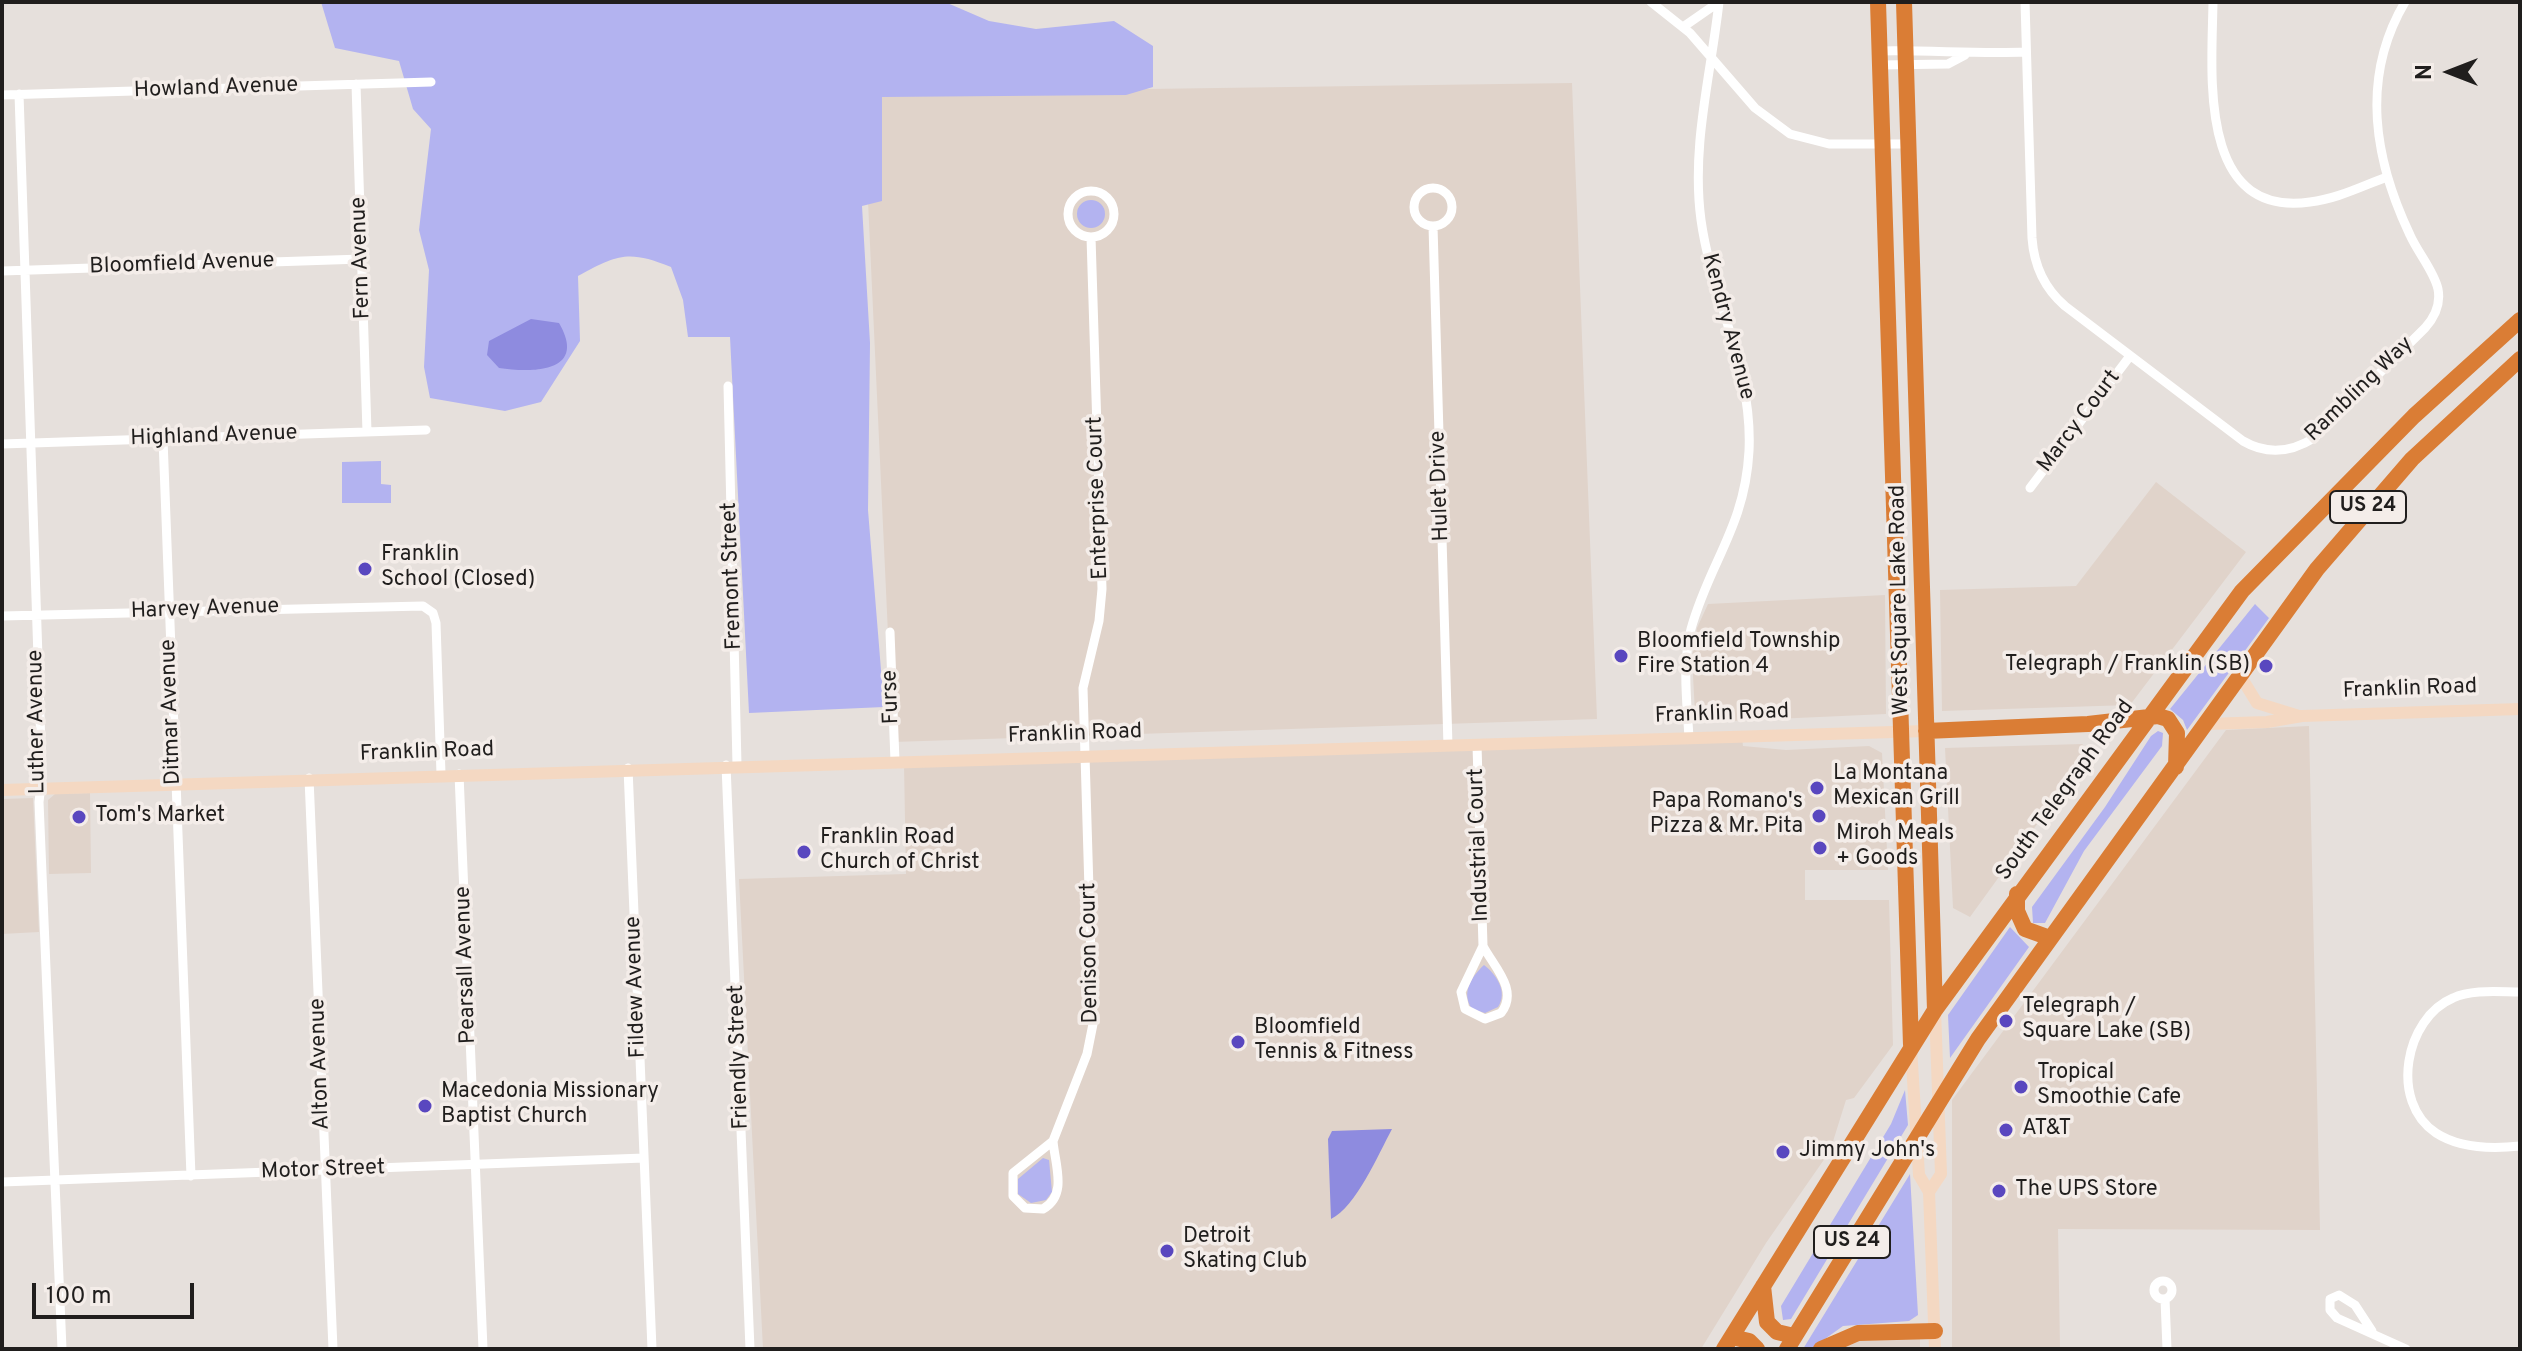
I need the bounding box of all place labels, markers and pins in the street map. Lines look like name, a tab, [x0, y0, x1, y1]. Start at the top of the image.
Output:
place label: Franklin School (Closed)	[381, 543, 535, 594]
marker: Franklin School (Closed)	[356, 560, 374, 578]
place label: Bloomfield Township Fire Station 4	[1637, 630, 1840, 682]
marker: Bloomfield Township Fire Station 4	[1612, 647, 1630, 665]
place label: Telegraph / Franklin (SB)	[2005, 653, 2250, 679]
marker: Telegraph / Franklin (SB)	[2257, 657, 2275, 675]
place label: La Montana Mexican Grill	[1833, 762, 1960, 814]
marker: La Montana Mexican Grill	[1808, 779, 1826, 797]
place label: Papa Romano's Pizza & Mr. Pita	[1650, 790, 1803, 842]
place label: Tom's Market	[95, 804, 225, 830]
marker: Papa Romano's Pizza & Mr. Pita	[1810, 807, 1828, 825]
marker: Tom's Market	[70, 808, 88, 826]
place label: Miroh Meals + Goods	[1836, 822, 1954, 874]
place label: Franklin Road Church of Christ	[820, 826, 980, 878]
marker: Miroh Meals + Goods	[1811, 839, 1829, 857]
marker: Franklin Road Church of Christ	[795, 843, 813, 861]
place label: Telegraph / Square Lake (SB)	[2022, 995, 2191, 1046]
marker: Telegraph / Square Lake (SB)	[1997, 1012, 2015, 1030]
place label: Bloomfield Tennis & Fitness	[1254, 1016, 1413, 1068]
marker: Bloomfield Tennis & Fitness	[1229, 1033, 1247, 1051]
place label: Tropical Smoothie Cafe	[2037, 1061, 2181, 1112]
marker: Tropical Smoothie Cafe	[2012, 1078, 2030, 1096]
place label: Macedonia Missionary Baptist Church	[441, 1080, 659, 1132]
marker: Macedonia Missionary Baptist Church	[416, 1097, 434, 1115]
place label: AT&T	[2022, 1117, 2071, 1143]
marker: AT&T	[1997, 1121, 2015, 1139]
place label: Jimmy John's	[1799, 1139, 1935, 1165]
marker: Jimmy John's	[1774, 1143, 1792, 1161]
place label: The UPS Store	[2015, 1178, 2158, 1204]
marker: The UPS Store	[1990, 1182, 2008, 1200]
place label: Detroit Skating Club	[1183, 1225, 1307, 1276]
marker: Detroit Skating Club	[1158, 1242, 1176, 1260]

